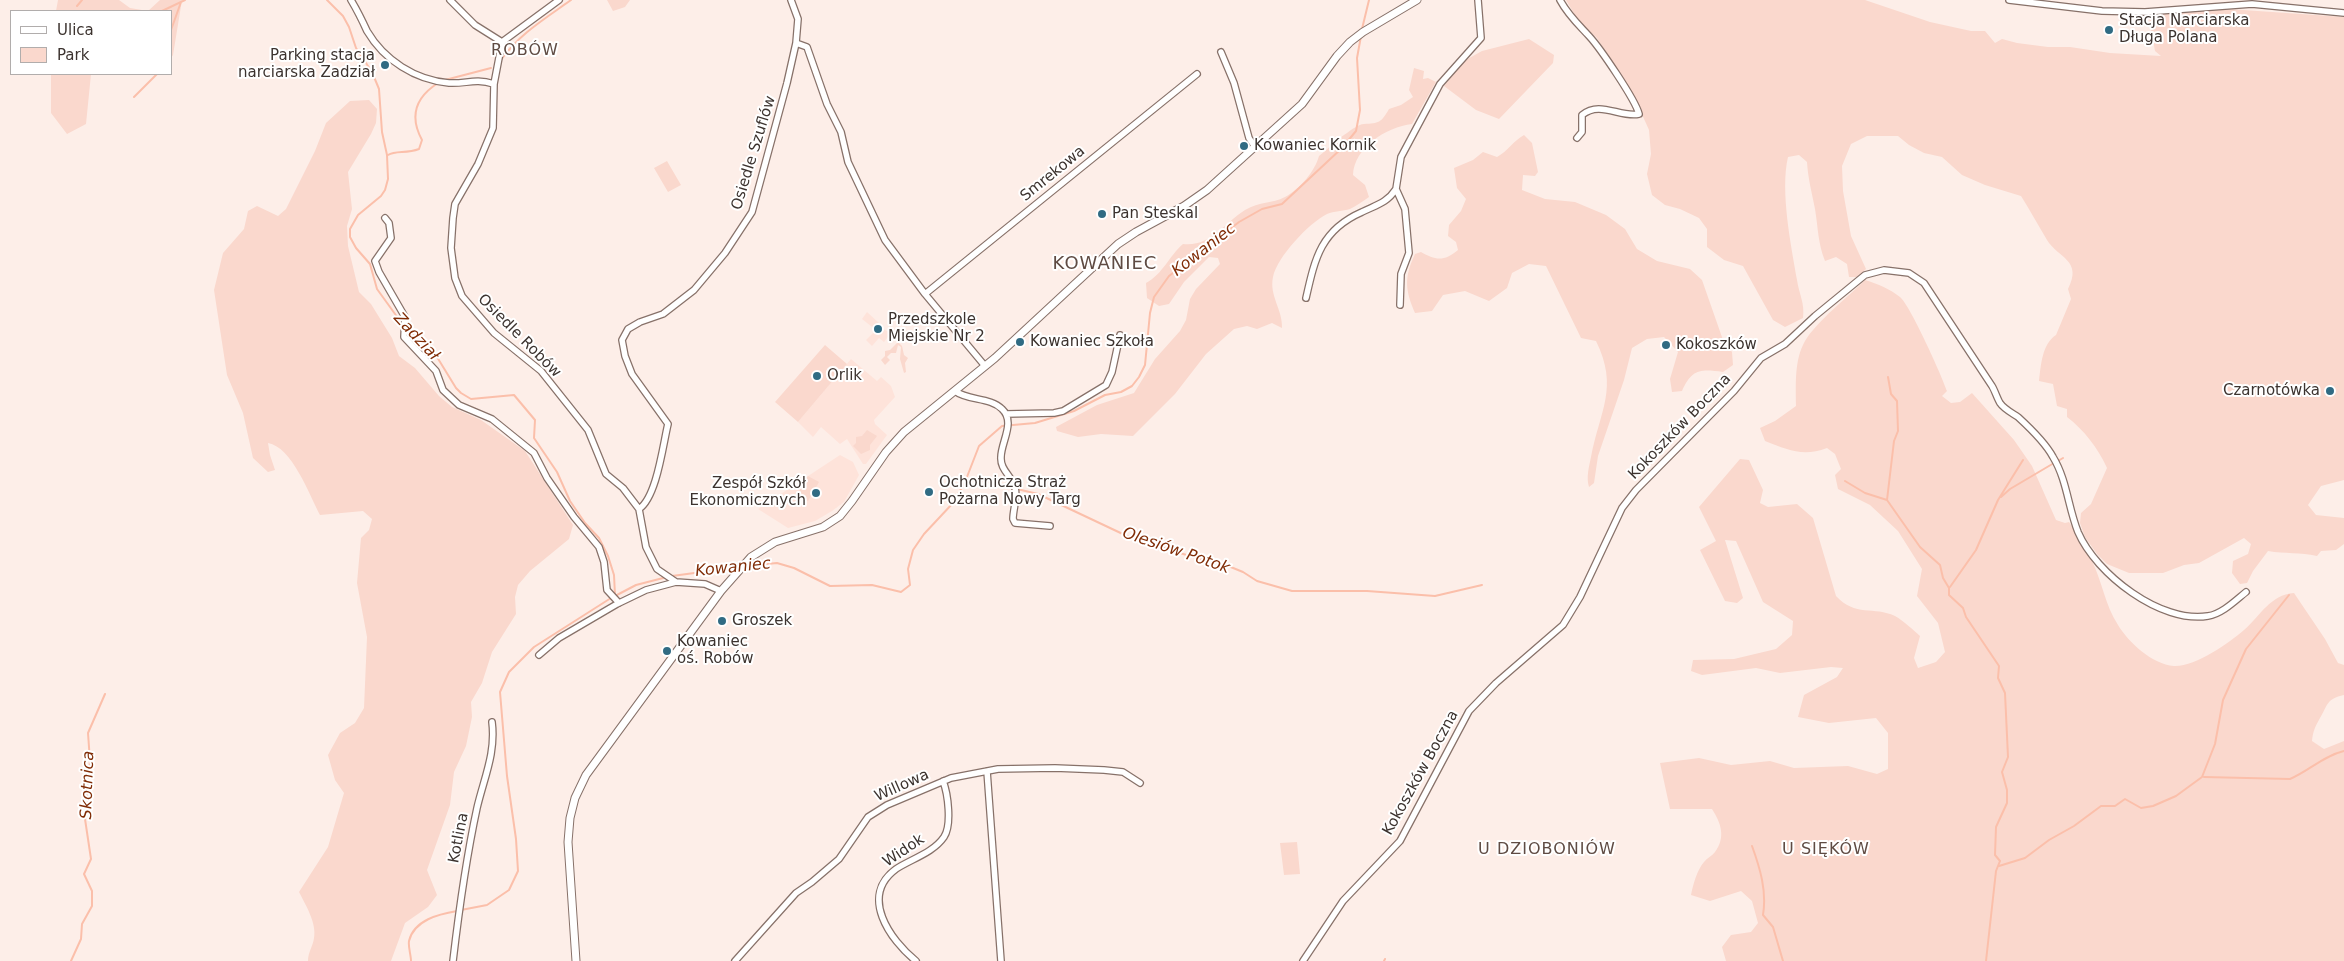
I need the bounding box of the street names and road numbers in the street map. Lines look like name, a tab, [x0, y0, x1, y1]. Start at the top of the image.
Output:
street label: Osiedle Szuflów	[728, 94, 780, 212]
street label: Smrekowa	[1017, 142, 1089, 206]
street label: Osiedle Robów	[474, 291, 564, 381]
street label: Kokoszków Boczna	[1625, 370, 1735, 484]
street label: Kokoszków Boczna	[1379, 707, 1463, 839]
street label: Willowa	[872, 766, 932, 806]
street label: Kotlina	[445, 811, 473, 865]
street label: Widok	[880, 831, 928, 871]

